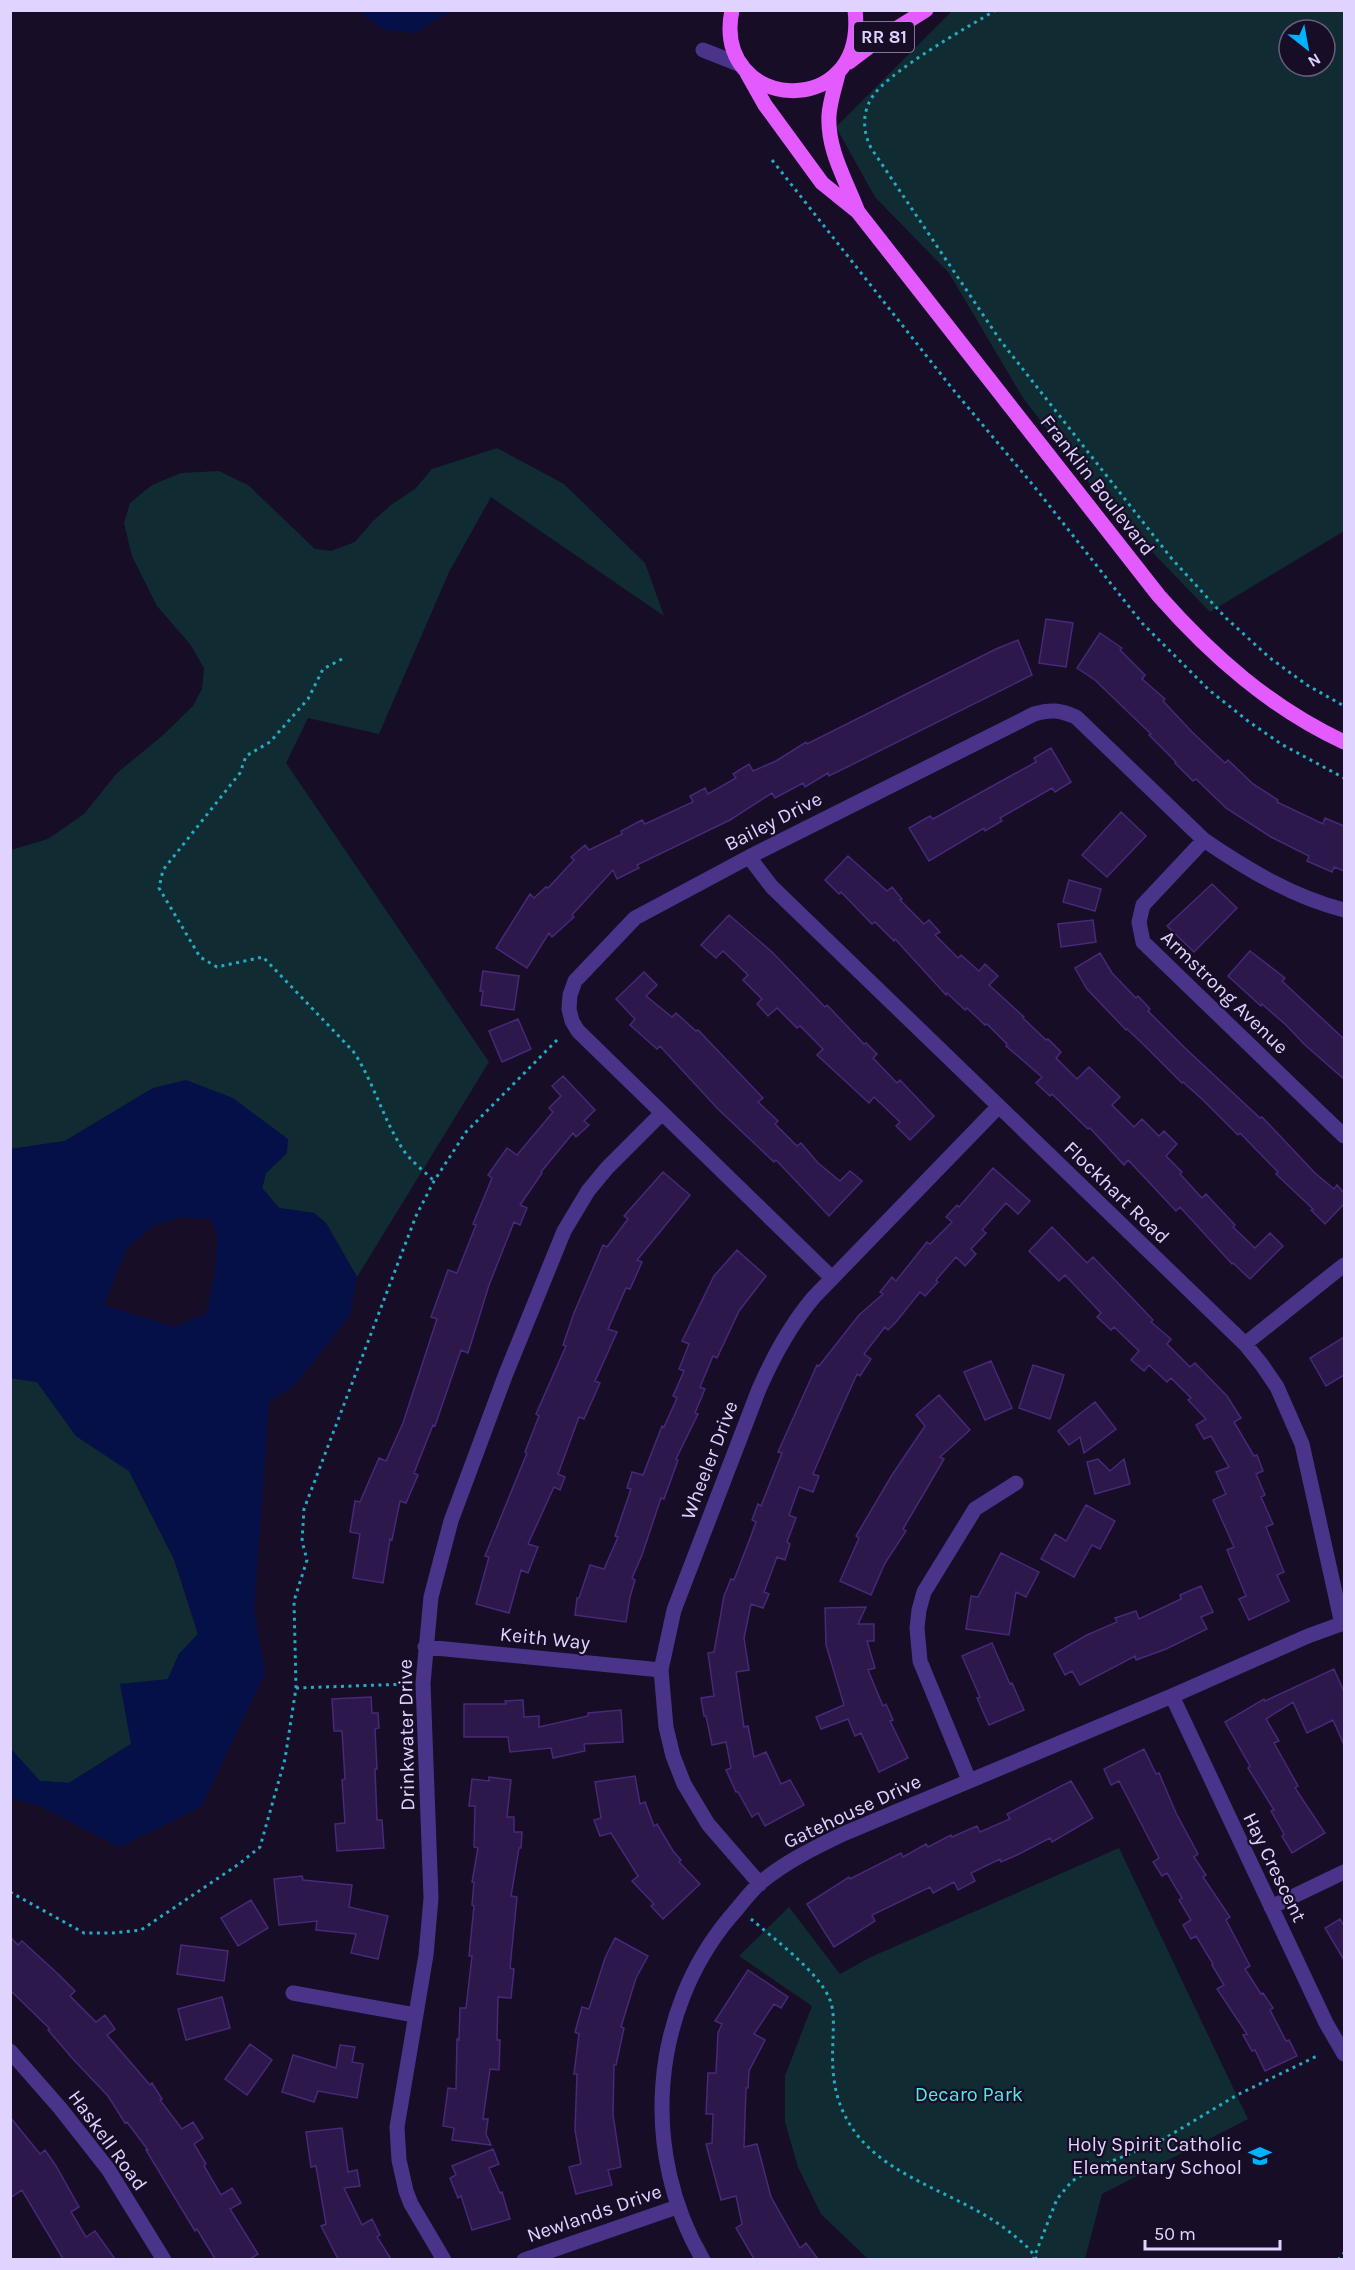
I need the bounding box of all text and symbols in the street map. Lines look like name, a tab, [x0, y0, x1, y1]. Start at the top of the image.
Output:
north arrow	[1277, 18, 1337, 78]
road number: RR 81	[854, 22, 914, 52]
text: N	[1305, 49, 1324, 72]
street label: Franklin Boulevard	[1036, 410, 1160, 560]
street label: Bailey Drive	[721, 787, 826, 856]
street label: Armstrong Avenue	[1156, 926, 1293, 1059]
street label: Flockhart Road	[1059, 1136, 1174, 1248]
street label: Wheeler Drive	[676, 1398, 743, 1523]
street label: Keith Way	[499, 1622, 591, 1655]
street label: Drinkwater Drive	[394, 1659, 419, 1811]
street label: Gatehouse Drive	[780, 1770, 925, 1853]
street label: Hay Crescent	[1238, 1809, 1311, 1926]
park label: Decaro Park	[915, 2083, 1023, 2106]
street label: Haskell Road	[63, 2086, 152, 2195]
place label: Holy Spirit Catholic Elementary School	[1067, 2133, 1242, 2179]
school or university icon: Holy Spirit Catholic Elementary School	[1247, 2143, 1273, 2169]
street label: Newlands Drive	[524, 2180, 665, 2247]
scale bar	[1145, 2213, 1280, 2251]
text: 50 m	[1154, 2223, 1196, 2245]

